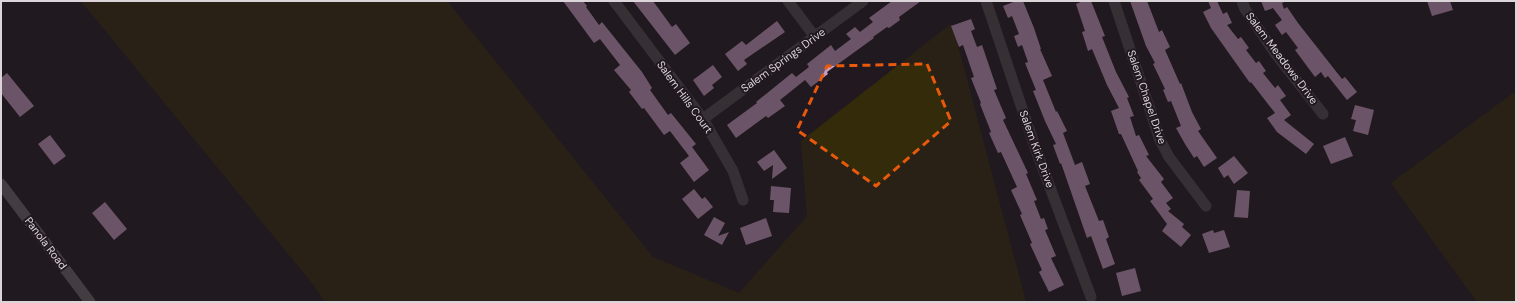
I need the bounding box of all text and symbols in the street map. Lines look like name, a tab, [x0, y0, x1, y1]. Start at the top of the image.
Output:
street label: Salem Meadows Drive	[1243, 9, 1321, 107]
street label: Salem Springs Drive	[738, 25, 828, 95]
street label: Salem Chapel Drive	[1124, 48, 1170, 146]
street label: Salem Hills Court	[654, 58, 716, 136]
street label: Salem Kirk Drive	[1016, 108, 1058, 190]
street label: Panola Road	[22, 214, 70, 272]

